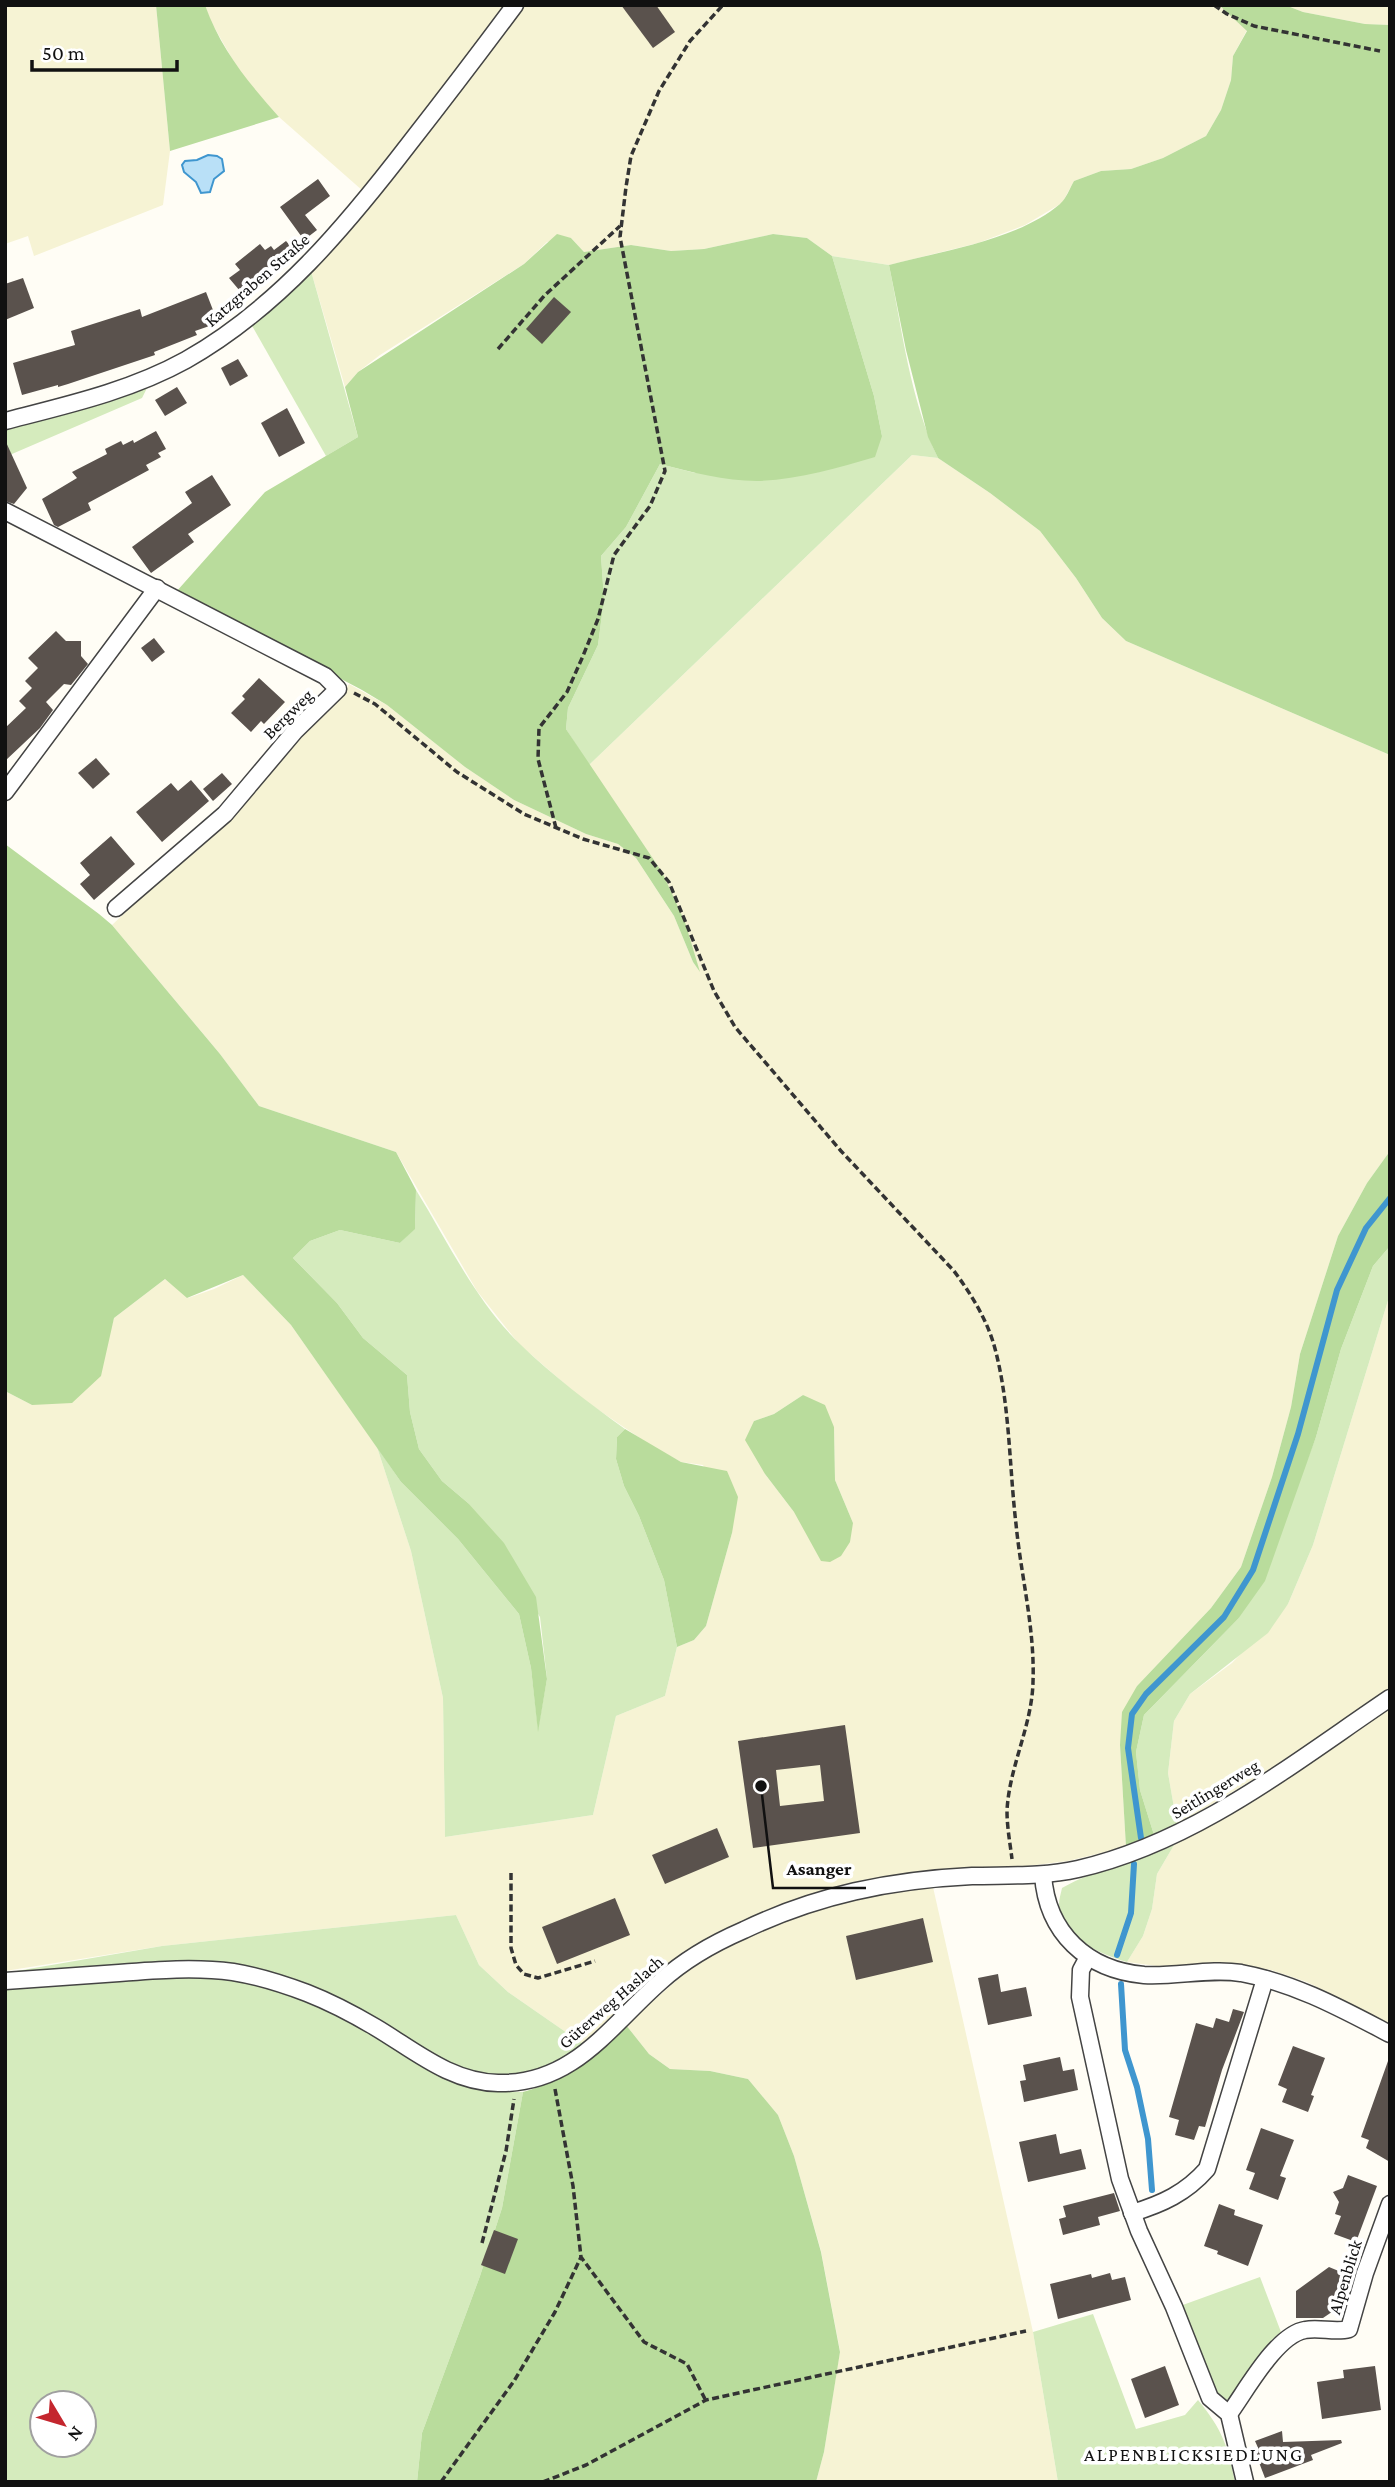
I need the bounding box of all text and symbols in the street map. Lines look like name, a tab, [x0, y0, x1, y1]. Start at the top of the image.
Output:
scale bar	[32, 28, 177, 72]
text: 50 m	[42, 41, 85, 65]
street label: Katzgraben Straße	[201, 229, 313, 331]
street label: Bergweg	[259, 685, 317, 743]
street label: Seitlingerweg	[1168, 1755, 1263, 1823]
callout: Asanger	[773, 1848, 866, 1888]
text: Asanger	[785, 1858, 852, 1879]
street label: Güterweg Haslach	[555, 1951, 667, 2053]
street label: Alpenblick	[1324, 2237, 1366, 2317]
north arrow	[28, 2389, 98, 2459]
text: N	[64, 2423, 88, 2446]
district label: ALPENBLICKSIEDLUNG	[1084, 2444, 1304, 2465]

